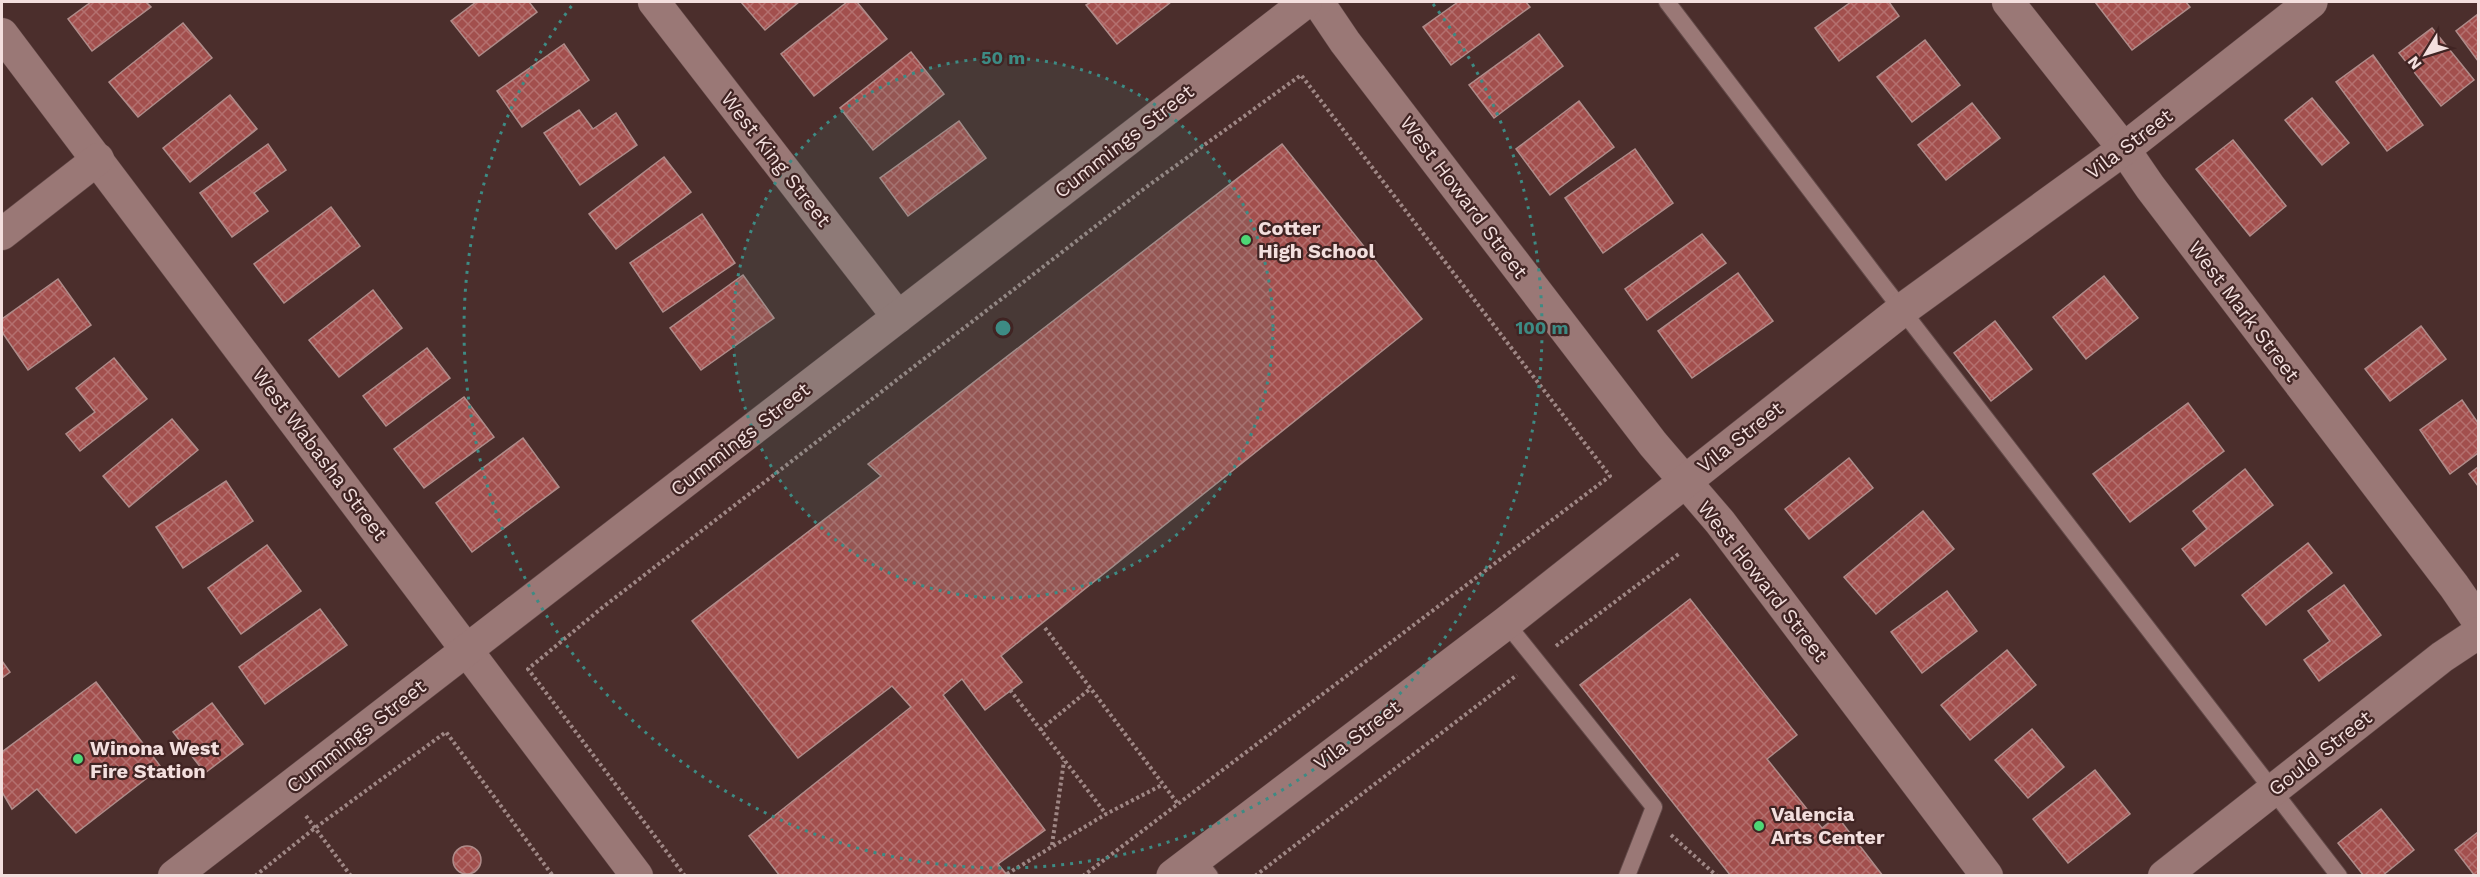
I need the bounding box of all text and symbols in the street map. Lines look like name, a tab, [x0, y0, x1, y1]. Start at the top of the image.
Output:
north arrow	[2396, 24, 2456, 84]
text: 50 m	[981, 47, 1025, 68]
text: N	[2403, 52, 2426, 73]
street label: Cummings Street	[1050, 79, 1199, 203]
street label: West King Street	[716, 87, 836, 232]
street label: Vila Street	[2081, 103, 2178, 184]
street label: West Howard Street	[1395, 111, 1533, 283]
place label: Cotter High School	[1258, 216, 1376, 263]
marker: Cotter High School	[1239, 233, 1253, 247]
street label: West Mark Street	[2183, 236, 2305, 387]
text: 100 m	[1515, 317, 1569, 338]
centre of rings	[993, 318, 1013, 338]
street label: West Wabasha Street	[247, 363, 393, 545]
street label: Cummings Street	[666, 377, 815, 501]
street label: Vila Street	[1692, 396, 1788, 478]
street label: West Howard Street	[1693, 496, 1834, 667]
street label: Cummings Street	[282, 674, 431, 798]
street label: Vila Street	[1309, 694, 1406, 775]
street label: Gould Street	[2264, 705, 2377, 801]
place label: Winona West Fire Station	[90, 736, 219, 783]
marker: Winona West Fire Station	[71, 752, 85, 766]
place label: Valencia Arts Center	[1771, 802, 1885, 849]
marker: Valencia Arts Center	[1752, 819, 1766, 833]

